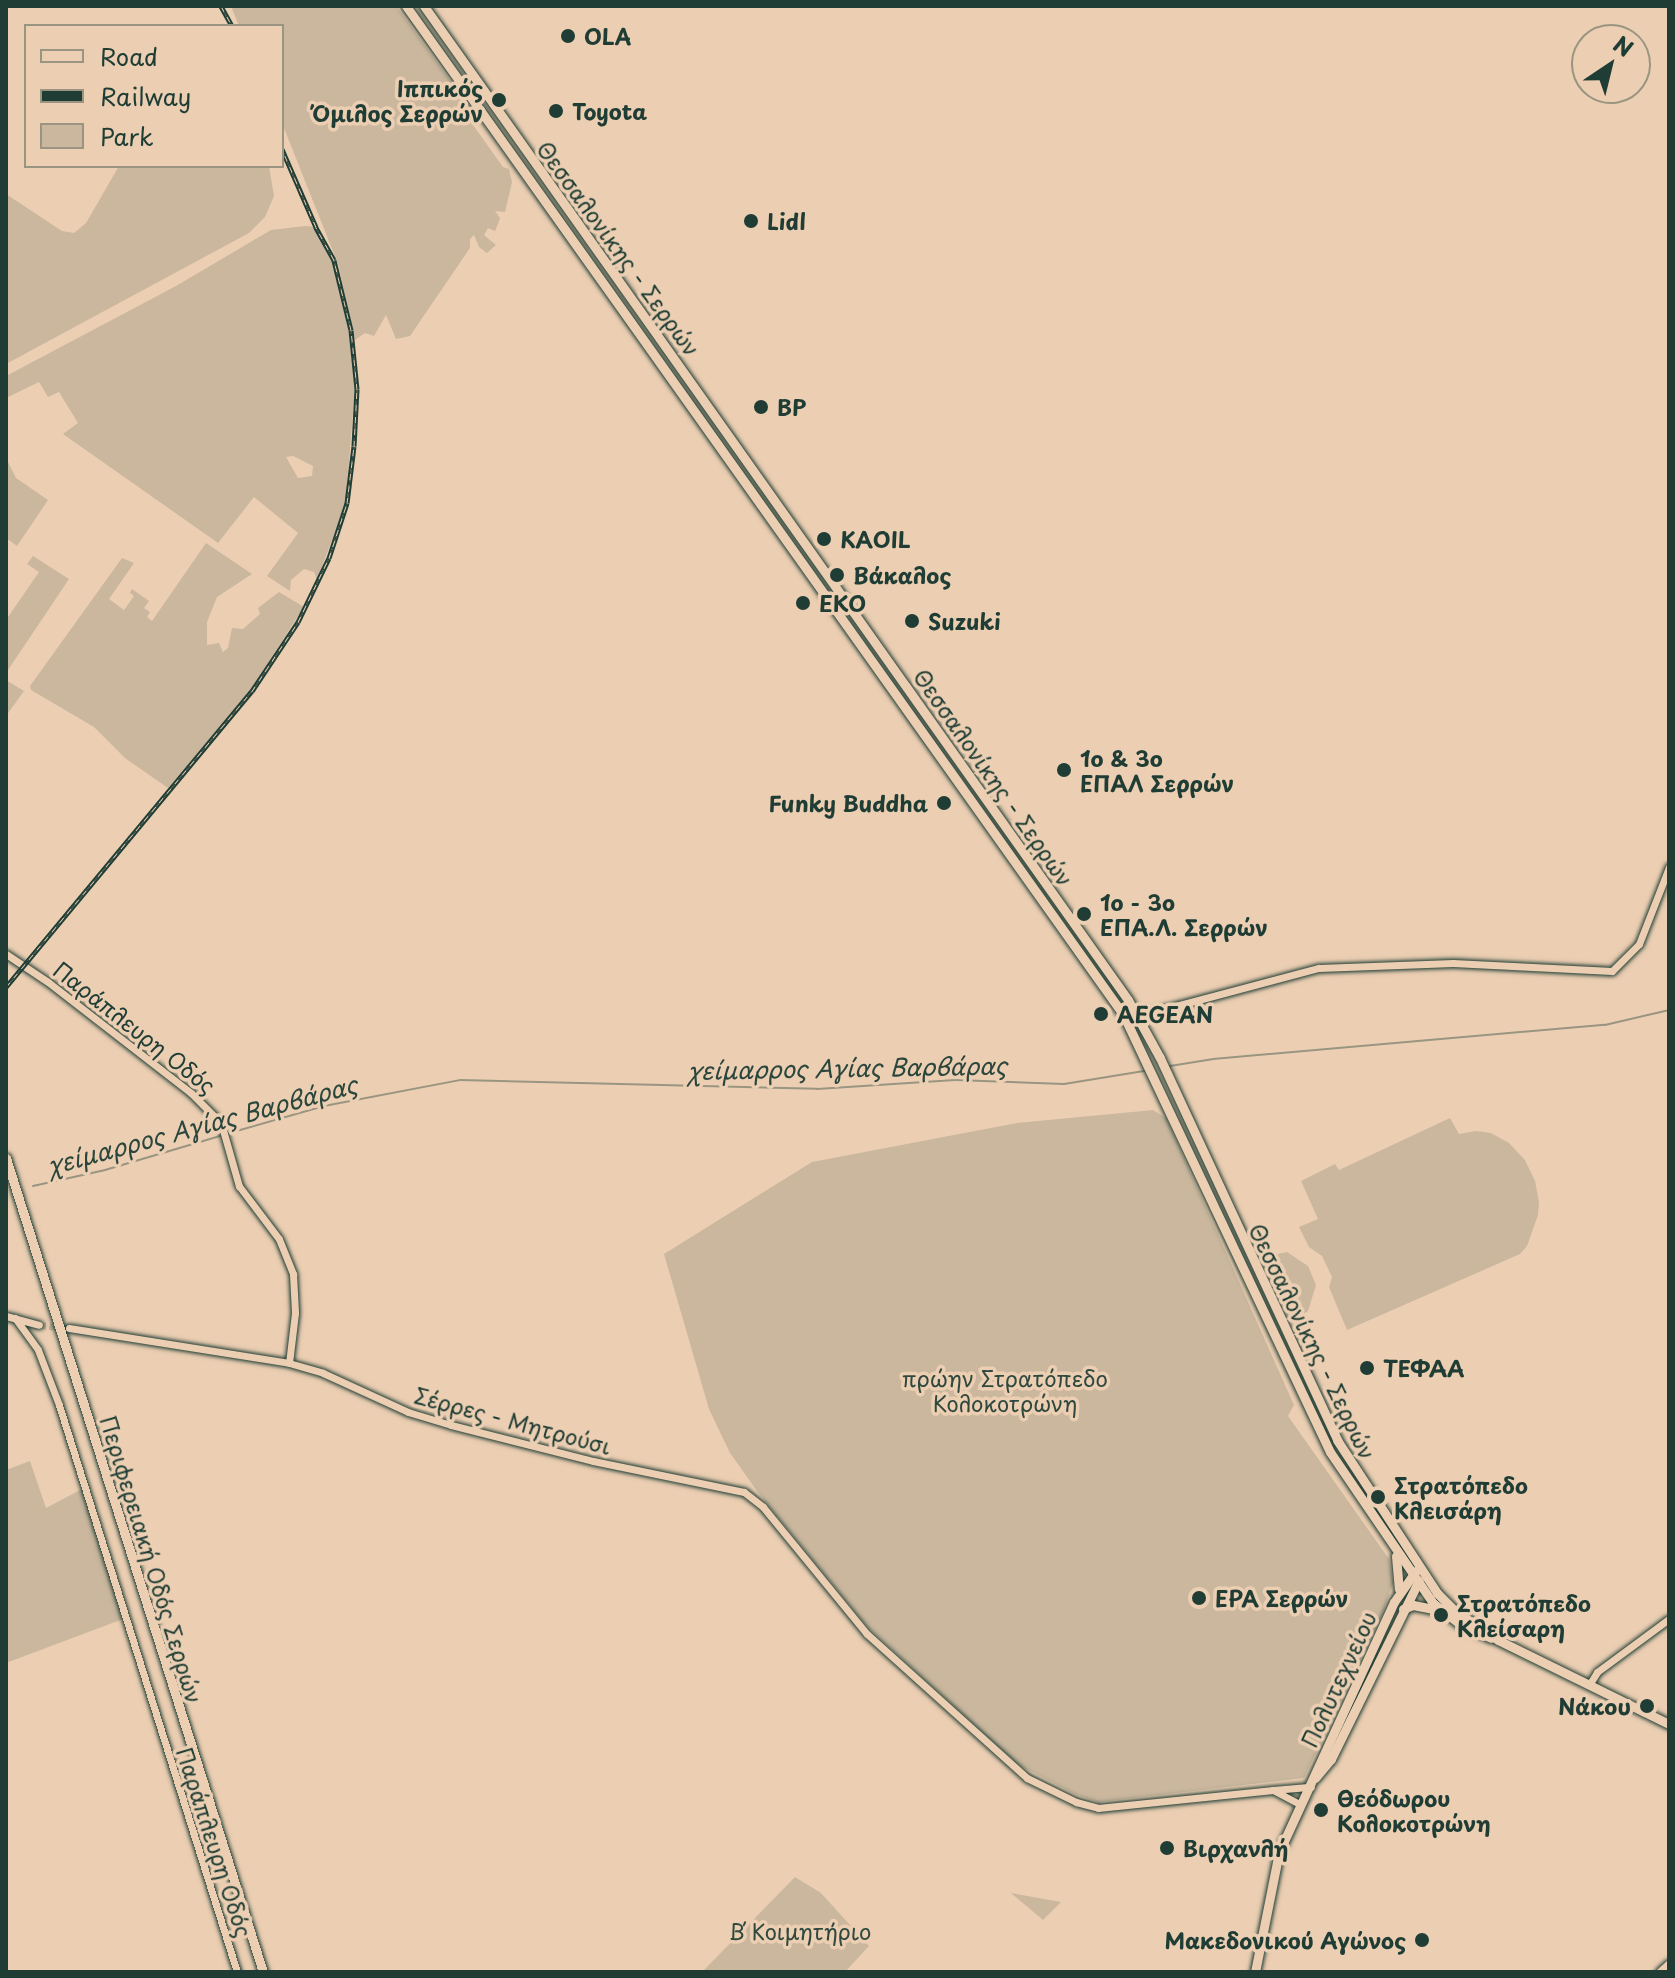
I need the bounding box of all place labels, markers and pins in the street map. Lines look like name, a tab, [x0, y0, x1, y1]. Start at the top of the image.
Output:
place label: OLA	[584, 23, 631, 49]
marker: OLA	[559, 27, 577, 45]
place label: Ιππικός Όμιλος Σερρών	[312, 74, 483, 126]
marker: Ιππικός Όμιλος Σερρών	[490, 91, 508, 109]
place label: Toyota	[572, 98, 647, 124]
marker: Toyota	[547, 102, 565, 120]
place label: Lidl	[767, 208, 806, 234]
marker: Lidl	[742, 212, 760, 230]
place label: BP	[777, 394, 806, 420]
marker: BP	[752, 398, 770, 416]
place label: KAOIL	[840, 526, 911, 552]
marker: KAOIL	[815, 530, 833, 548]
place label: Βάκαλος	[853, 562, 951, 588]
marker: Βάκαλος	[828, 566, 846, 584]
place label: EKO	[819, 590, 866, 616]
marker: EKO	[794, 594, 812, 612]
place label: Suzuki	[928, 608, 1001, 634]
marker: Suzuki	[903, 612, 921, 630]
place label: 1ο & 3ο ΕΠΑΛ Σερρών	[1080, 744, 1235, 796]
marker: 1ο & 3ο ΕΠΑΛ Σερρών	[1055, 761, 1073, 779]
place label: Funky Buddha	[768, 790, 928, 816]
marker: Funky Buddha	[935, 794, 953, 812]
place label: 1ο - 3ο ΕΠΑ.Λ. Σερρών	[1100, 888, 1268, 940]
marker: 1ο - 3ο ΕΠΑ.Λ. Σερρών	[1075, 905, 1093, 923]
place label: AEGEAN	[1117, 1001, 1213, 1027]
marker: AEGEAN	[1092, 1005, 1110, 1023]
place label: ΤΕΦΑΑ	[1383, 1355, 1465, 1381]
marker: ΤΕΦΑΑ	[1358, 1359, 1376, 1377]
place label: Στρατόπεδο Κλεισάρη	[1394, 1471, 1528, 1522]
marker: Στρατόπεδο Κλεισάρη	[1369, 1488, 1387, 1506]
place label: ΕΡΑ Σερρών	[1215, 1585, 1350, 1611]
marker: ΕΡΑ Σερρών	[1190, 1589, 1208, 1607]
place label: Στρατόπεδο Κλείσαρη	[1457, 1589, 1591, 1640]
marker: Στρατόπεδο Κλείσαρη	[1432, 1606, 1450, 1624]
place label: Νάκου	[1558, 1693, 1631, 1719]
marker: Νάκου	[1638, 1697, 1656, 1715]
place label: Θεόδωρου Κολοκοτρώνη	[1337, 1784, 1491, 1836]
marker: Θεόδωρου Κολοκοτρώνη	[1312, 1801, 1330, 1819]
place label: Βιρχανλή	[1183, 1835, 1288, 1861]
marker: Βιρχανλή	[1158, 1839, 1176, 1857]
place label: Μακεδονικού Αγώνος	[1163, 1927, 1406, 1953]
marker: Μακεδονικού Αγώνος	[1413, 1931, 1431, 1949]

